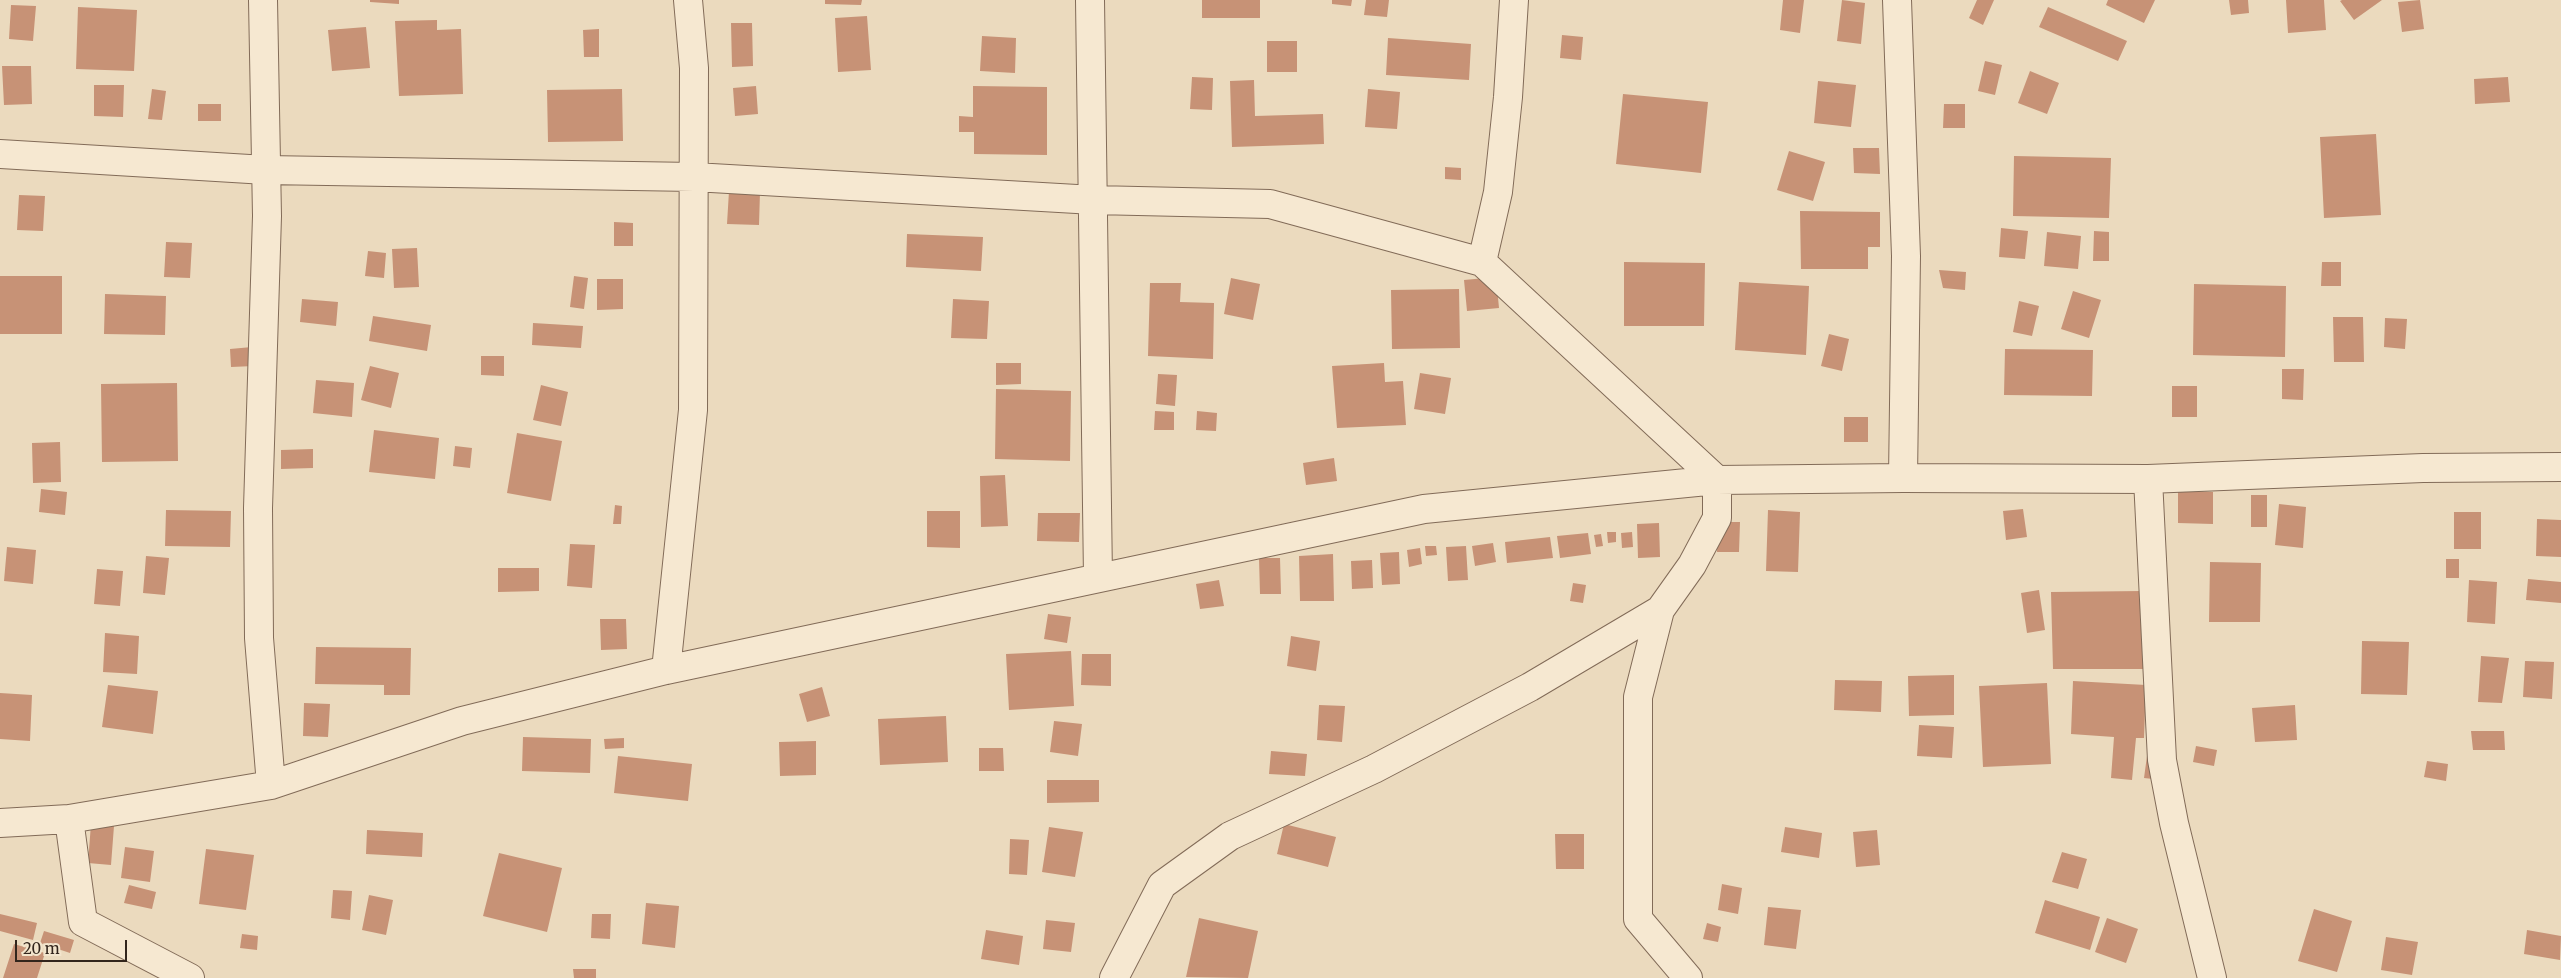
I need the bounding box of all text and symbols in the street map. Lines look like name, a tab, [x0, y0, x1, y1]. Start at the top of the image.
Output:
scale bar	[18, 930, 130, 962]
text: 20 m	[23, 939, 60, 958]

